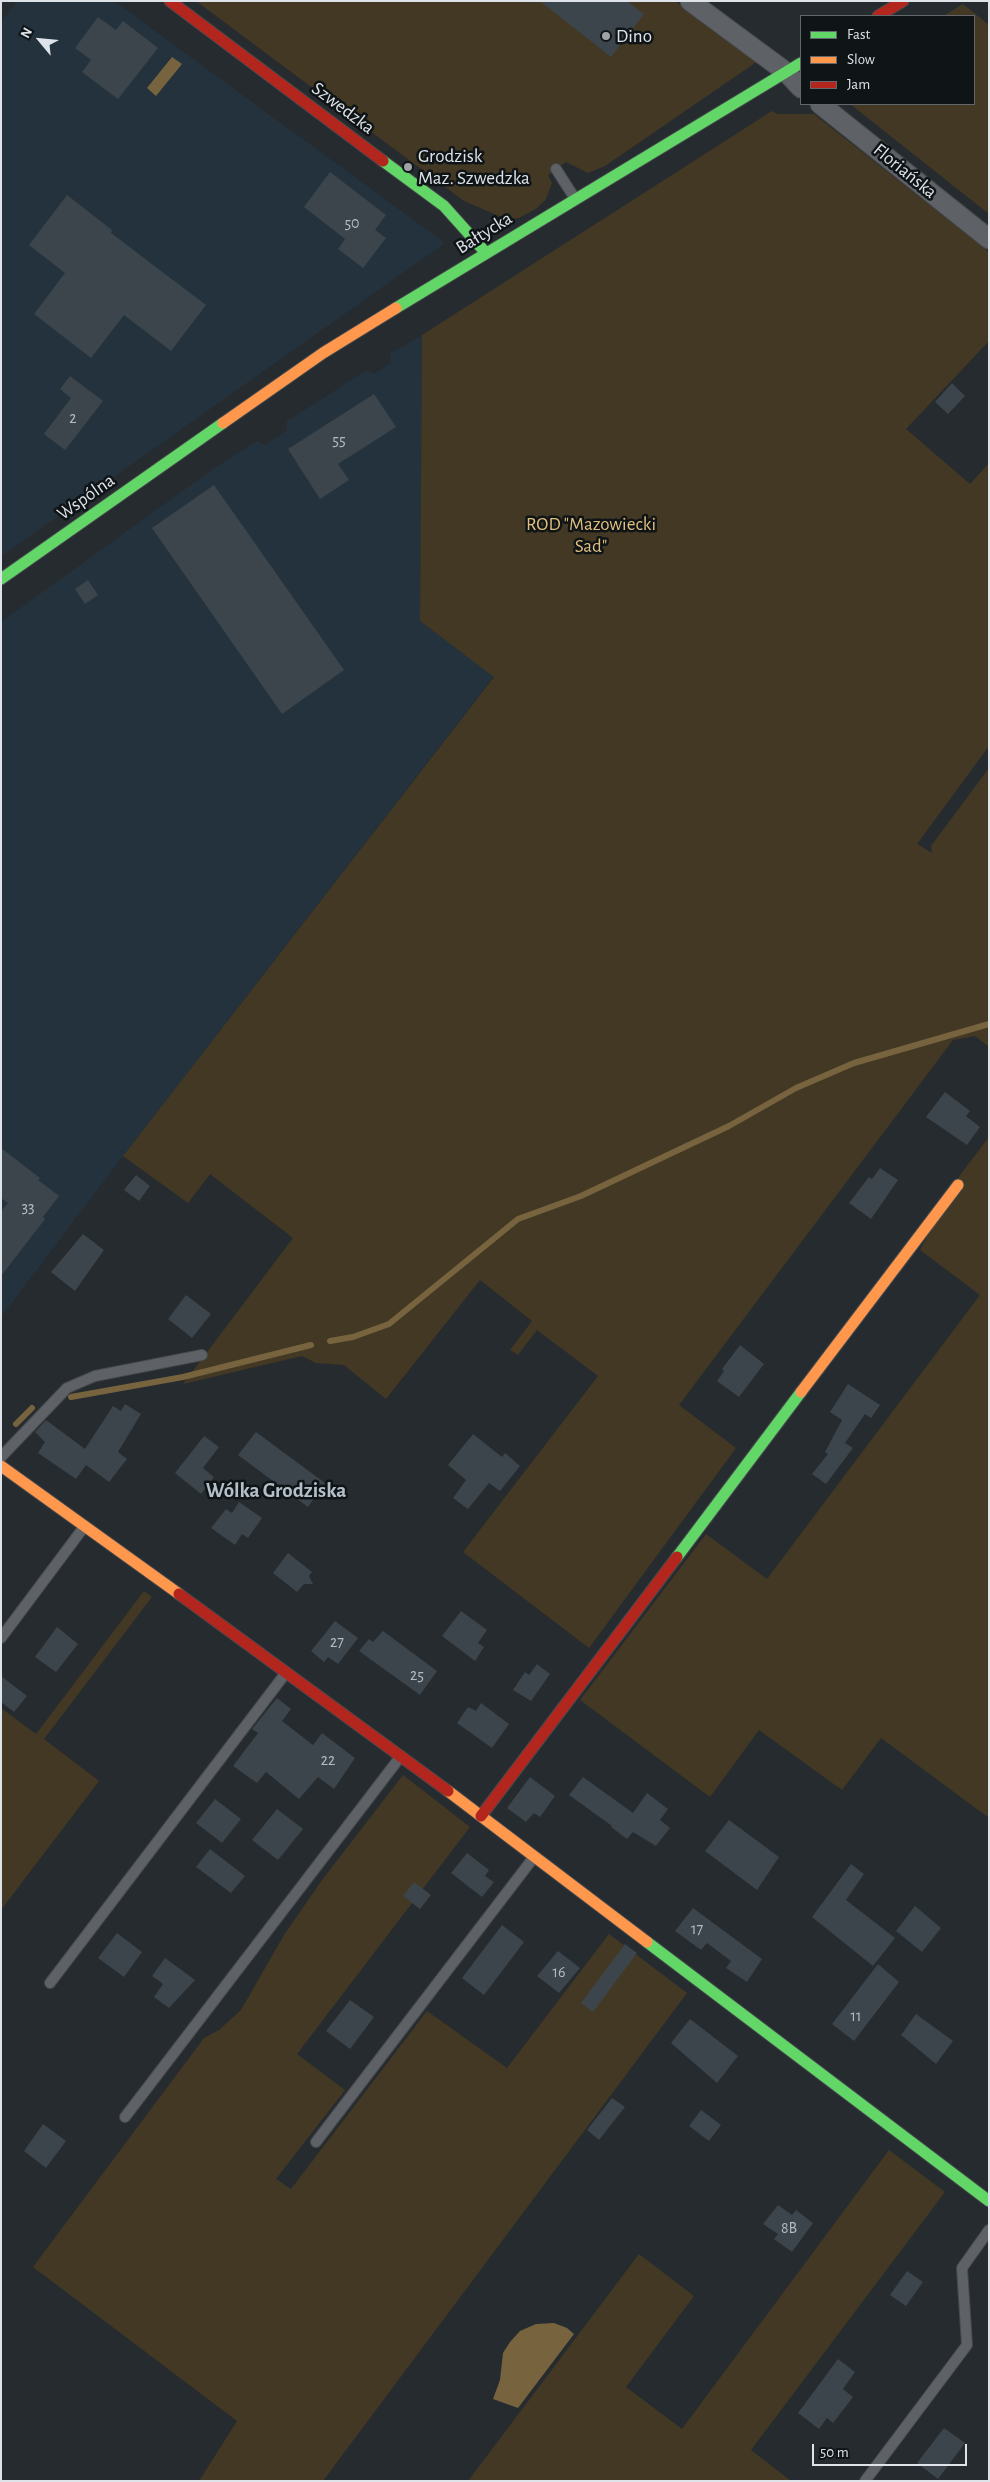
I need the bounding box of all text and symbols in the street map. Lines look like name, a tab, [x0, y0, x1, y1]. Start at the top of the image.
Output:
north arrow	[15, 15, 65, 65]
legend	[800, 15, 975, 105]
text: N	[18, 25, 35, 41]
place label: Dino	[616, 25, 652, 47]
text: Fast	[847, 27, 870, 42]
marker: Dino	[600, 30, 612, 42]
text: Slow	[847, 52, 875, 67]
street label: Szwedzka	[307, 77, 379, 139]
text: Jam	[847, 77, 870, 92]
street label: Floriańska	[869, 138, 941, 204]
place label: Grodzisk Maz. Szwedzka	[418, 145, 530, 189]
marker: Grodzisk Maz. Szwedzka	[402, 161, 414, 173]
street label: Bałtycka	[452, 207, 516, 259]
house number: 50	[344, 213, 360, 233]
house number: 2	[69, 408, 77, 428]
house number: 55	[332, 430, 346, 450]
street label: Wspólna	[53, 469, 119, 525]
park label: ROD "Mazowiecki Sad"	[526, 513, 656, 557]
house number: 33	[21, 1197, 35, 1217]
district label: Wólka Grodziska	[206, 1478, 346, 1504]
house number: 27	[330, 1632, 344, 1652]
house number: 25	[410, 1665, 424, 1685]
house number: 22	[321, 1750, 335, 1770]
house number: 17	[691, 1919, 703, 1939]
house number: 16	[552, 1962, 566, 1982]
house number: 11	[850, 2006, 862, 2026]
house number: 8B	[781, 2218, 797, 2238]
scale bar	[815, 2434, 970, 2466]
text: 50 m	[820, 2445, 849, 2460]

